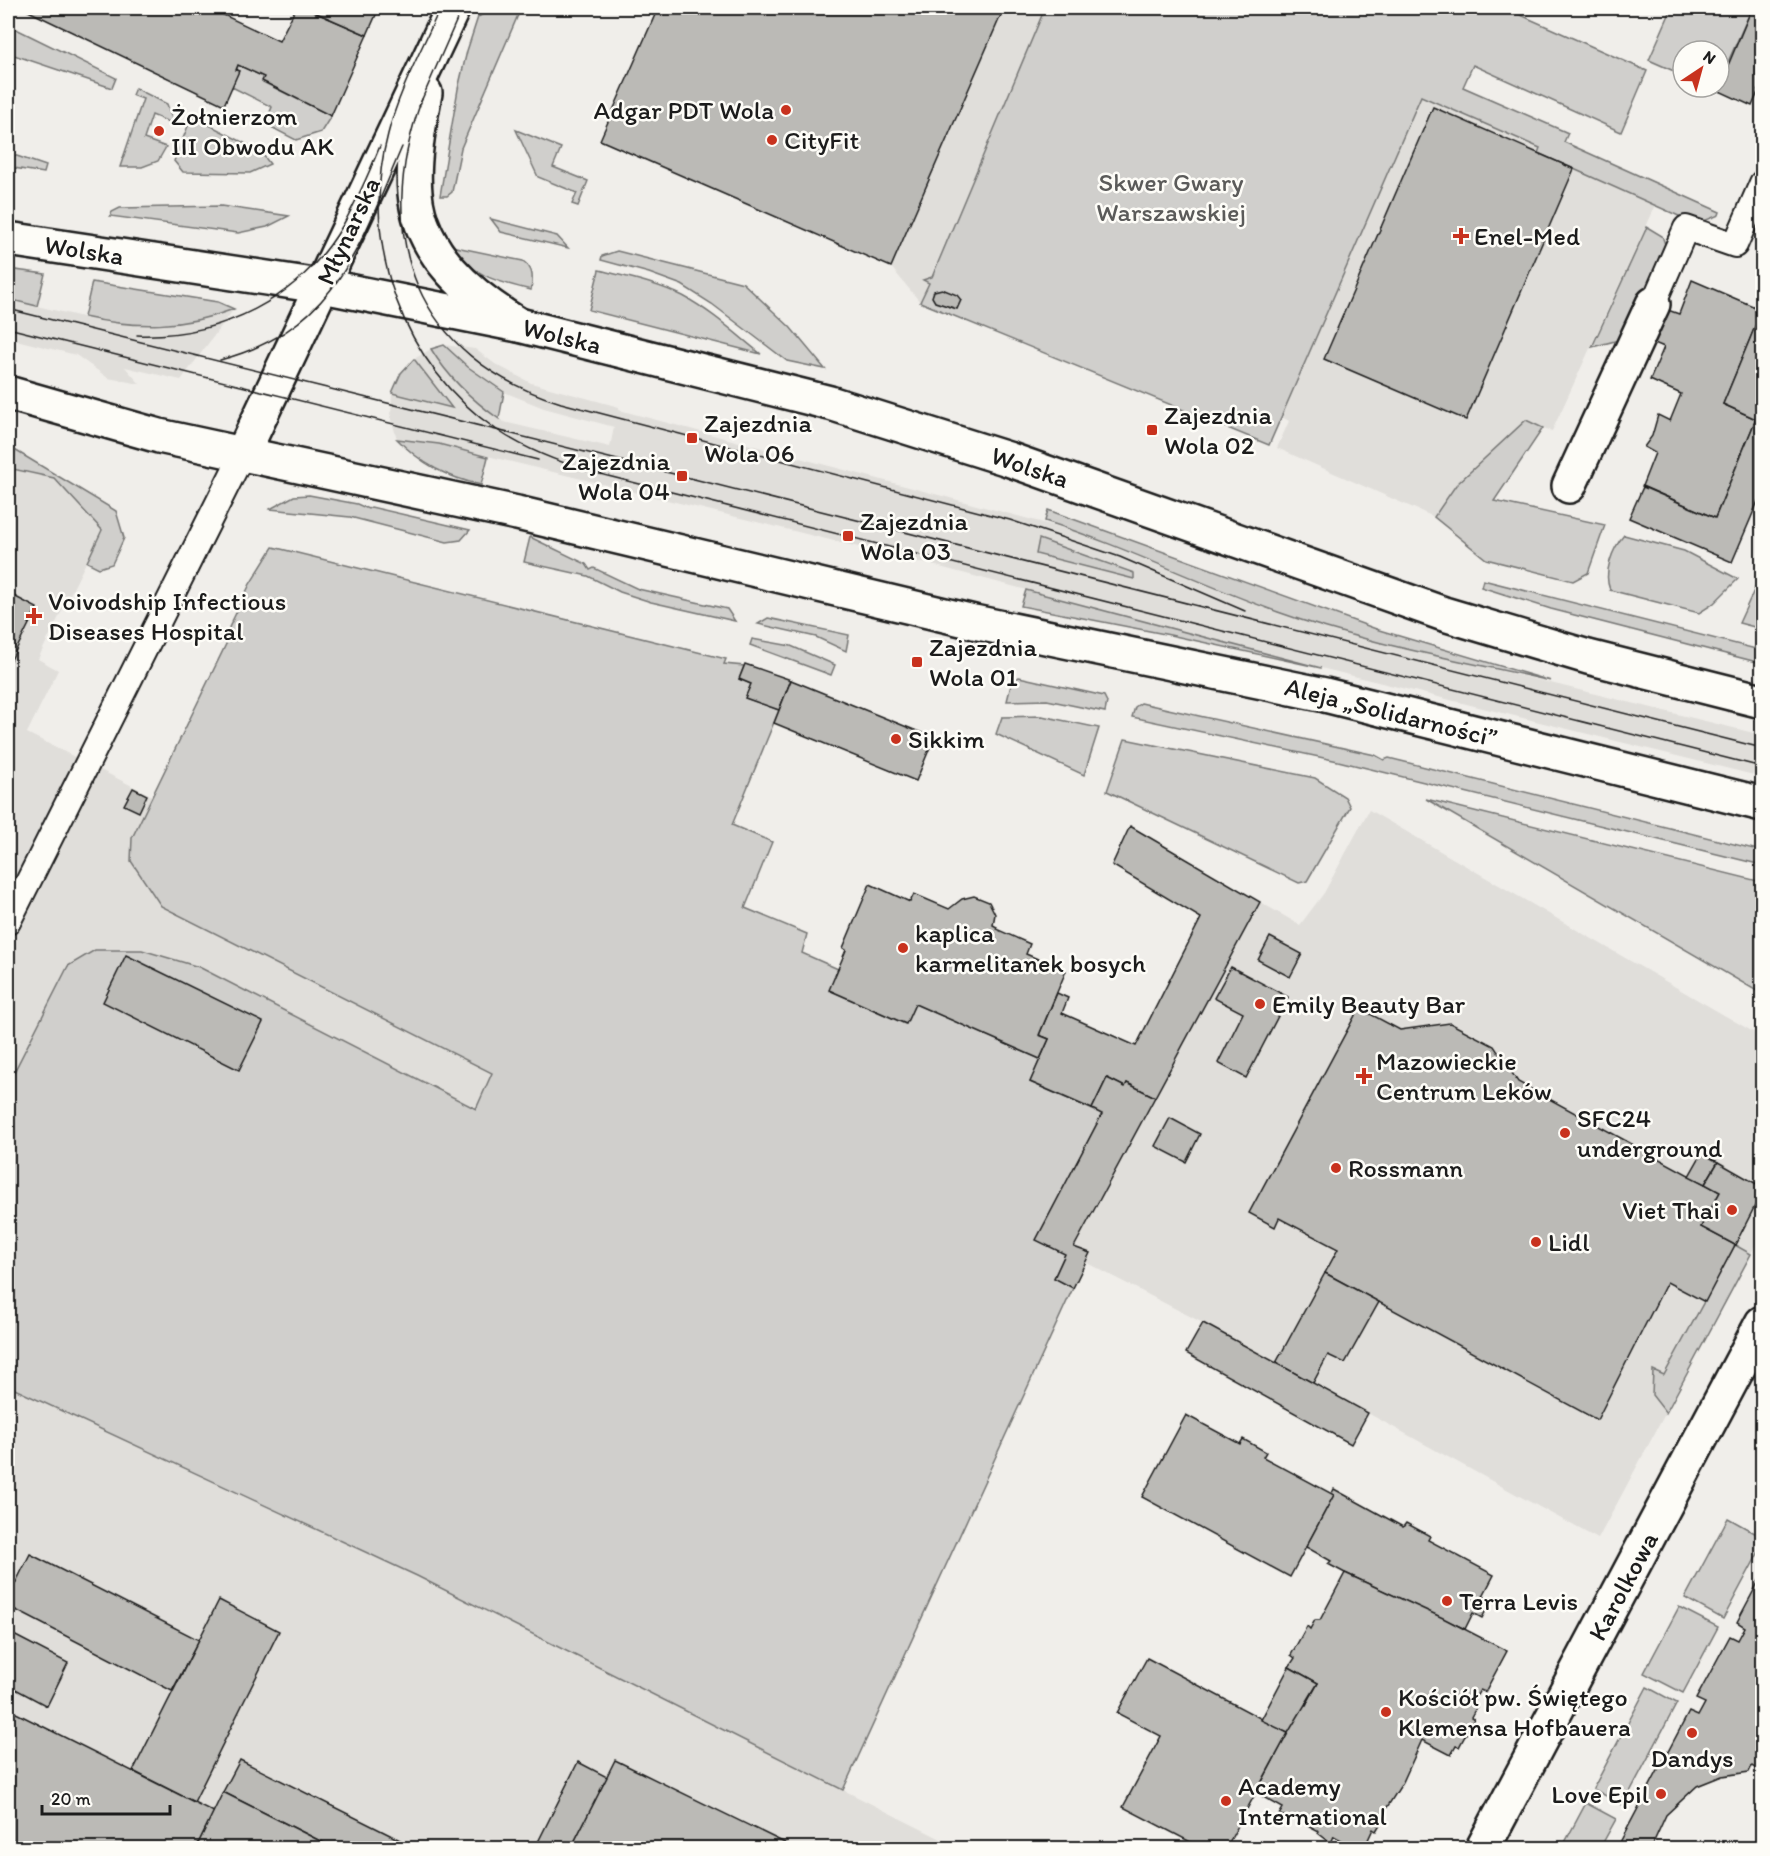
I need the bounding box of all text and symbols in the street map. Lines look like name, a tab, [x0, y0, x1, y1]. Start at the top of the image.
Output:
north arrow	[1671, 39, 1731, 99]
text: N	[1700, 46, 1719, 68]
place label: Adgar PDT Wola	[594, 94, 774, 126]
place label: Żołnierzom III Obwodu AK	[171, 100, 334, 162]
marker: Adgar PDT Wola	[779, 103, 793, 117]
marker: Żołnierzom III Obwodu AK	[152, 124, 166, 138]
place label: CityFit	[784, 124, 859, 156]
marker: CityFit	[765, 133, 779, 147]
park label: Skwer Gwary Warszawskiej	[1096, 166, 1246, 228]
street label: Młynarska	[309, 172, 387, 290]
place label: Enel-Med	[1474, 220, 1580, 252]
marker: Enel-Med	[1452, 227, 1470, 245]
street label: Wolska	[42, 228, 126, 272]
street label: Wolska	[519, 311, 605, 361]
place label: Zajezdnia Wola 02	[1164, 399, 1272, 461]
place label: Zajezdnia Wola 06	[704, 407, 812, 469]
marker: Zajezdnia Wola 02	[1145, 423, 1159, 437]
marker: Zajezdnia Wola 06	[685, 431, 699, 445]
street label: Wolska	[987, 439, 1073, 495]
place label: Zajezdnia Wola 04	[562, 445, 670, 507]
marker: Zajezdnia Wola 04	[675, 469, 689, 483]
place label: Zajezdnia Wola 03	[860, 505, 968, 567]
marker: Zajezdnia Wola 03	[841, 529, 855, 543]
place label: Voivodship Infectious Diseases Hospital	[48, 585, 286, 647]
marker: Voivodship Infectious Diseases Hospital	[25, 607, 43, 625]
place label: Zajezdnia Wola 01	[929, 631, 1037, 693]
marker: Zajezdnia Wola 01	[910, 655, 924, 669]
street label: Aleja „Solidarności”	[1282, 670, 1500, 754]
place label: Sikkim	[908, 723, 985, 755]
marker: Sikkim	[889, 732, 903, 746]
place label: kaplica karmelitanek bosych	[915, 917, 1146, 979]
marker: kaplica karmelitanek bosych	[896, 941, 910, 955]
place label: Emily Beauty Bar	[1272, 988, 1466, 1020]
marker: Emily Beauty Bar	[1253, 997, 1267, 1011]
place label: Mazowieckie Centrum Leków	[1376, 1045, 1552, 1107]
marker: Mazowieckie Centrum Leków	[1357, 1069, 1371, 1083]
place label: SFC24 underground	[1577, 1102, 1723, 1164]
marker: SFC24 underground	[1558, 1126, 1572, 1140]
place label: Rossmann	[1348, 1152, 1463, 1184]
marker: Rossmann	[1329, 1161, 1343, 1175]
place label: Viet Thai	[1622, 1194, 1720, 1226]
marker: Viet Thai	[1725, 1203, 1739, 1217]
place label: Lidl	[1548, 1226, 1590, 1258]
marker: Lidl	[1529, 1235, 1543, 1249]
street label: Karolkowa	[1581, 1526, 1665, 1646]
place label: Terra Levis	[1459, 1585, 1578, 1617]
marker: Terra Levis	[1440, 1594, 1454, 1608]
place label: Kościół pw. Świętego Klemensa Hofbauera	[1398, 1681, 1631, 1743]
marker: Kościół pw. Świętego Klemensa Hofbauera	[1379, 1705, 1393, 1719]
marker: Dandys	[1685, 1726, 1699, 1740]
place label: Dandys	[1650, 1742, 1734, 1774]
place label: Academy International	[1238, 1770, 1387, 1832]
scale bar	[42, 1778, 170, 1816]
place label: Love Epil	[1551, 1778, 1649, 1810]
marker: Love Epil	[1654, 1787, 1668, 1801]
text: 20 m	[51, 1788, 91, 1810]
marker: Academy International	[1219, 1794, 1233, 1808]

